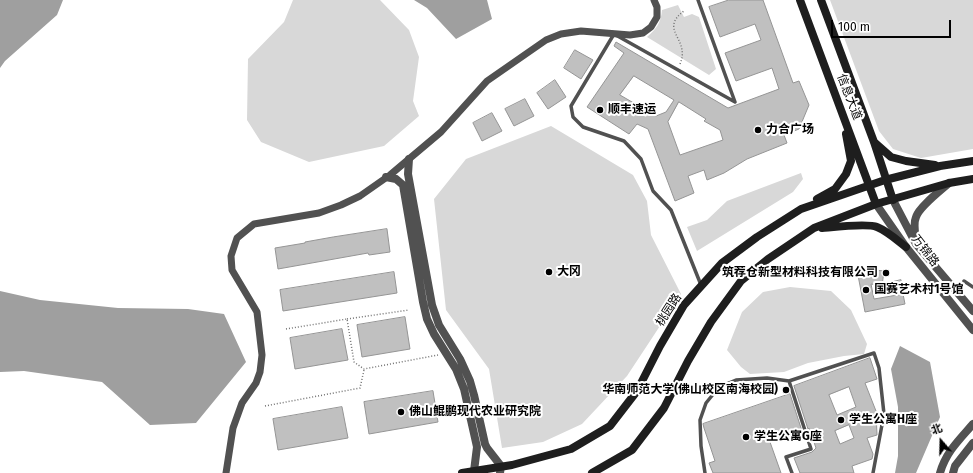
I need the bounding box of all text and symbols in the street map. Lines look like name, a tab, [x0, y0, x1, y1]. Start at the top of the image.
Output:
scale bar	[833, 12, 953, 38]
text: 100 m	[838, 20, 870, 34]
street label: 信息大道	[834, 72, 864, 122]
place label: 顺丰速运	[608, 103, 656, 117]
marker: 顺丰速运	[595, 105, 605, 115]
place label: 力合广场	[766, 123, 814, 137]
marker: 力合广场	[753, 125, 763, 135]
street label: 万锦路	[908, 232, 942, 270]
place label: 大冈	[557, 265, 581, 279]
place label: 筑荐仓新型材料科技有限公司	[722, 266, 878, 280]
marker: 大冈	[544, 267, 554, 277]
marker: 筑荐仓新型材料科技有限公司	[881, 268, 891, 278]
place label: 国赛艺术村1号馆	[874, 283, 964, 297]
marker: 国赛艺术村1号馆	[861, 285, 871, 295]
street label: 桃园路	[653, 291, 685, 329]
place label: 华南师范大学(佛山校区南海校园)	[602, 383, 778, 397]
marker: 华南师范大学(佛山校区南海校园)	[781, 385, 791, 395]
place label: 佛山鲲鹏现代农业研究院	[409, 405, 541, 419]
marker: 佛山鲲鹏现代农业研究院	[396, 407, 406, 417]
place label: 学生公寓H座	[849, 413, 917, 427]
marker: 学生公寓H座	[836, 415, 846, 425]
north arrow	[921, 421, 961, 461]
text: 北	[929, 421, 944, 437]
place label: 学生公寓G座	[754, 430, 822, 444]
marker: 学生公寓G座	[741, 432, 751, 442]

